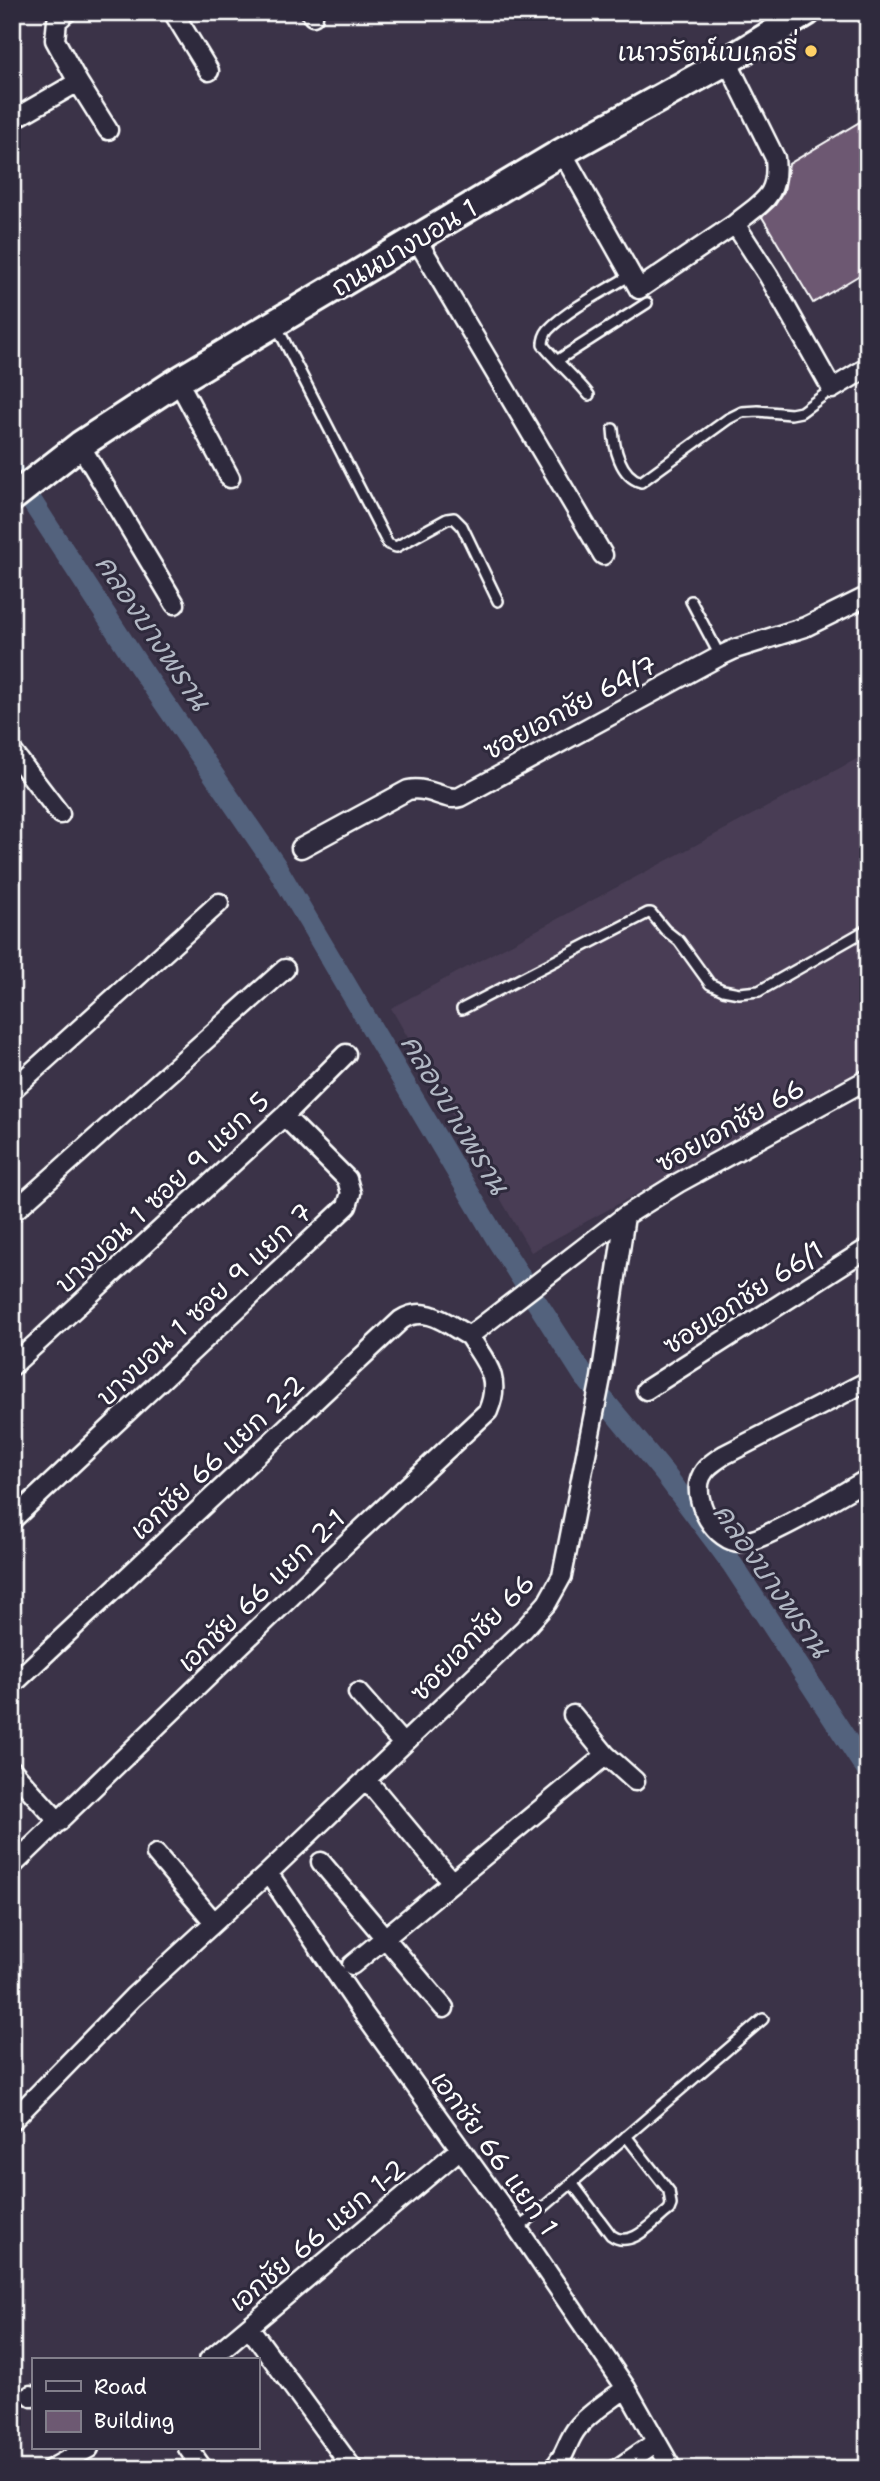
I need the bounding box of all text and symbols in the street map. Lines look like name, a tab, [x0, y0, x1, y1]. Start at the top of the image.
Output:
place label: เนาวรัตน์เบเกอรี่	[617, 28, 798, 69]
marker: เนาวรัตน์เบเกอรี่	[803, 43, 819, 59]
street label: ถนนบางบอน 1	[325, 190, 483, 304]
water label: คลองบางพราน	[87, 547, 220, 718]
street label: ซอยเอกชัย 64/7	[477, 647, 663, 767]
water label: คลองบางพราน	[392, 1027, 518, 1202]
street label: ซอยเอกชัย 66	[649, 1070, 811, 1180]
street label: บางบอน 1 ซอย 9 แยก 5	[47, 1083, 277, 1301]
street label: บางบอน 1 ซอย 9 แยก 7	[89, 1195, 319, 1413]
street label: ซอยเอกชัย 66/1	[656, 1232, 830, 1362]
street label: เอกชัย 66 แยก 2-2	[122, 1367, 312, 1547]
water label: คลองบางพราน	[705, 1495, 840, 1666]
street label: เอกชัย 66 แยก 2-1	[170, 1501, 352, 1679]
street label: ซอยเอกชัย 66	[402, 1566, 542, 1708]
street label: เอกชัย 66 แยก 1	[423, 2064, 567, 2242]
street label: เอกชัย 66 แยก 1-2	[221, 2151, 413, 2319]
legend	[32, 2358, 259, 2450]
text: Road	[94, 2373, 147, 2401]
text: Building	[94, 2407, 174, 2435]

